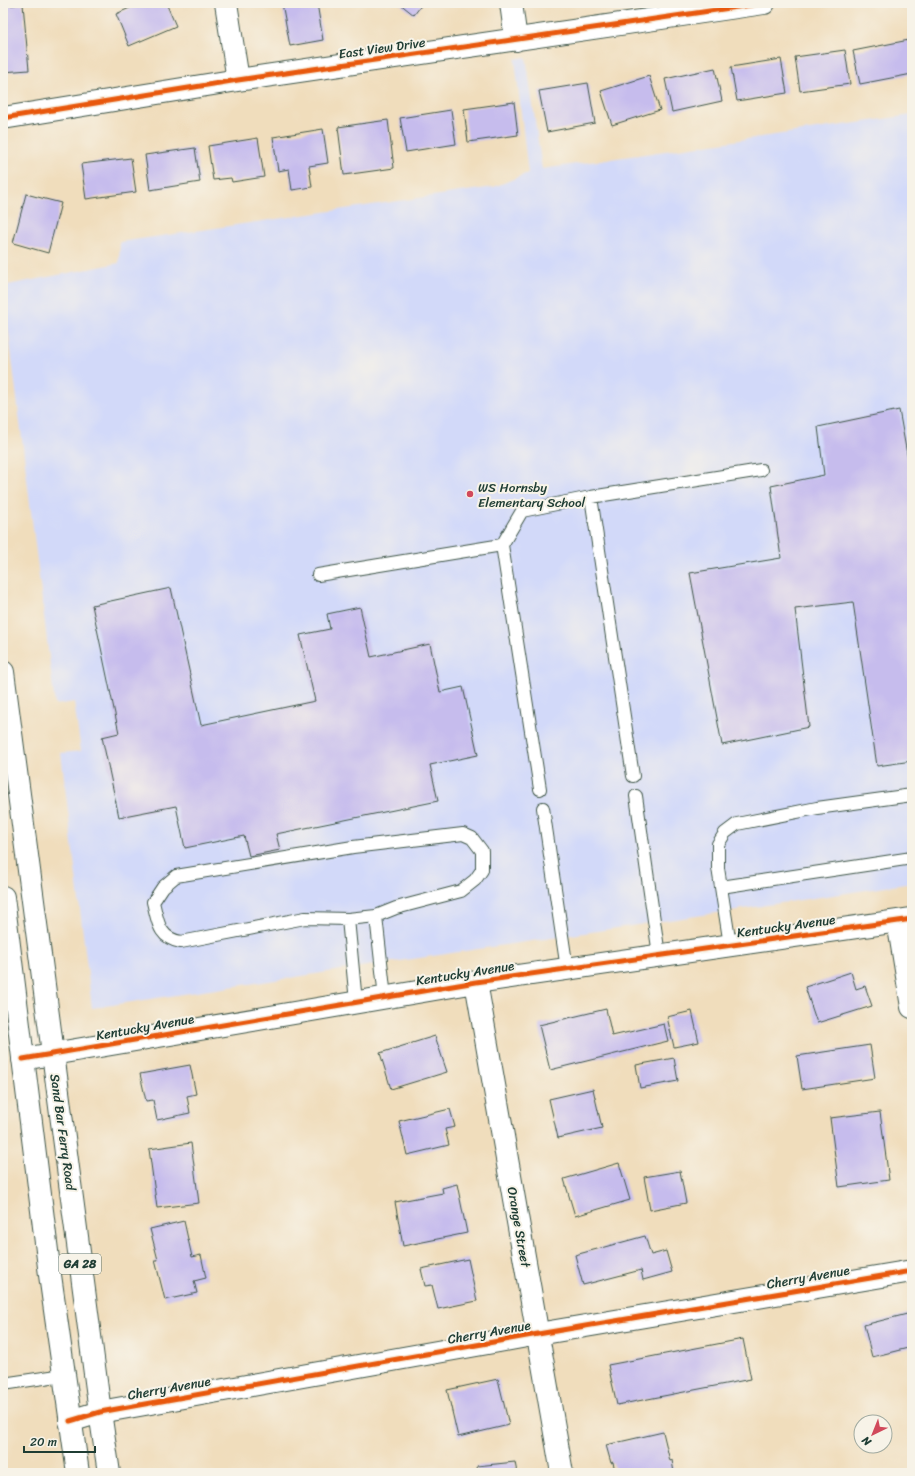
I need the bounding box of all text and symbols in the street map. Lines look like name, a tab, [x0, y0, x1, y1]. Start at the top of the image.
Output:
street label: East View Drive	[337, 30, 427, 65]
place label: WS Hornsby Elementary School	[478, 476, 586, 514]
marker: WS Hornsby Elementary School	[465, 489, 475, 499]
street label: Kentucky Avenue	[735, 908, 837, 944]
street label: Kentucky Avenue	[414, 954, 516, 992]
street label: Kentucky Avenue	[94, 1007, 196, 1047]
street label: Sand Bar Ferry Road	[43, 1072, 83, 1193]
street label: Orange Street	[501, 1185, 538, 1270]
road number: GA 28	[59, 1254, 101, 1274]
street label: Cherry Avenue	[765, 1258, 851, 1296]
street label: Cherry Avenue	[446, 1313, 532, 1351]
street label: Cherry Avenue	[126, 1369, 212, 1407]
north arrow	[853, 1414, 893, 1454]
scale bar	[24, 1428, 95, 1454]
text: 20 m	[30, 1431, 57, 1453]
text: N	[857, 1431, 877, 1451]

